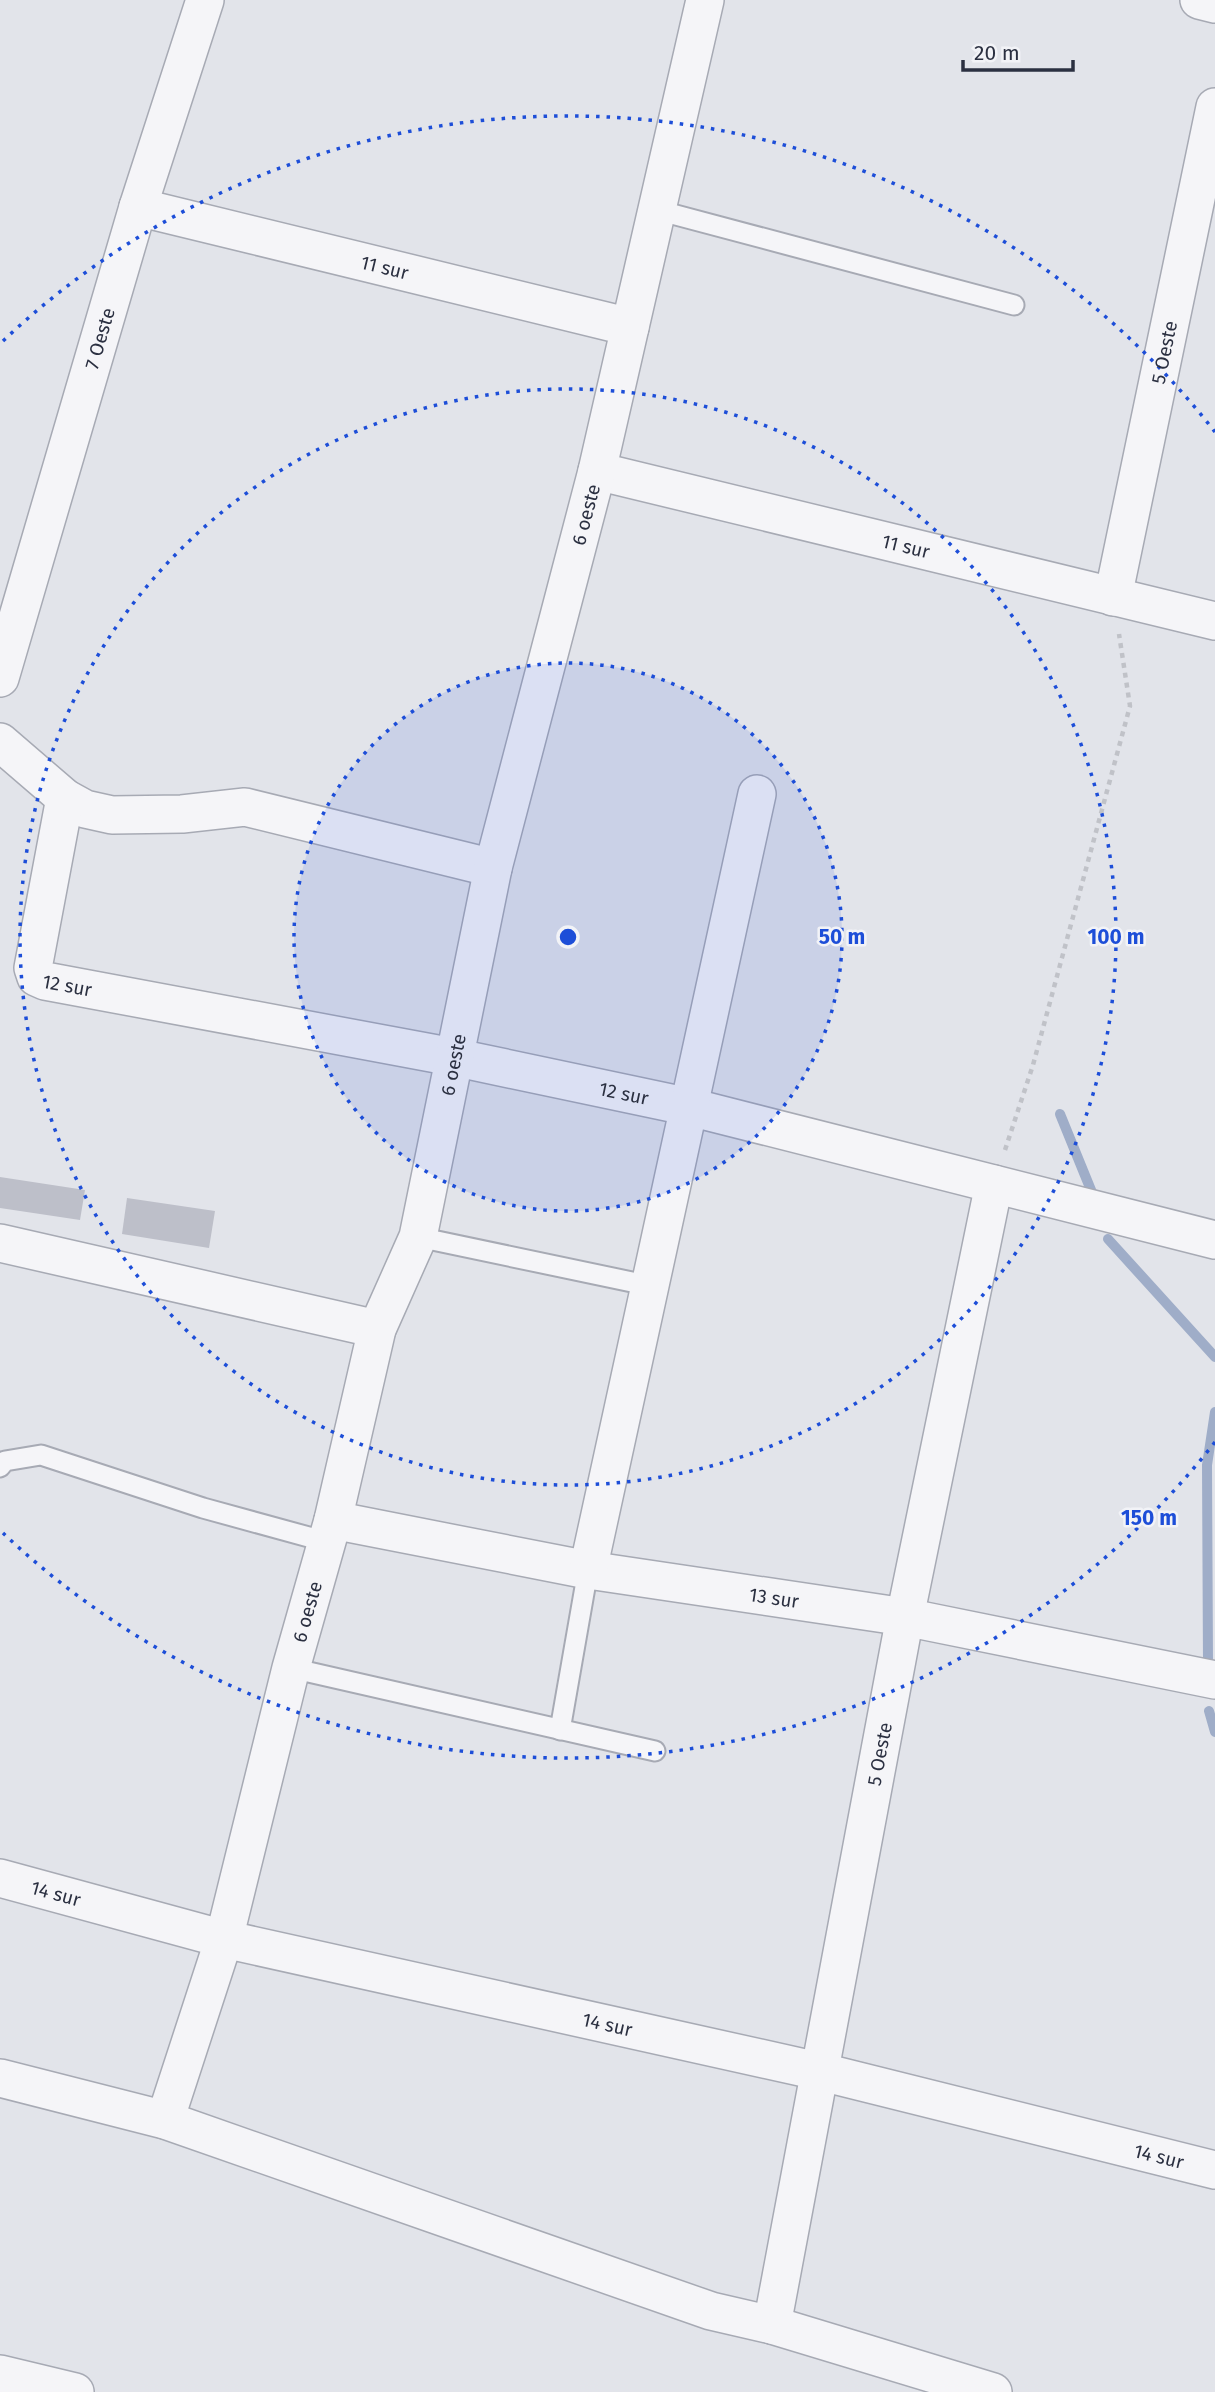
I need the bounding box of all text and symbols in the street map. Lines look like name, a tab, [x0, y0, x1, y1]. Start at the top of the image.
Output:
scale bar	[963, 28, 1073, 72]
text: 20 m	[974, 40, 1020, 66]
street label: 11 sur	[358, 250, 412, 284]
street label: 7 Oeste	[80, 305, 119, 372]
street label: 5 Oeste	[1146, 319, 1182, 386]
street label: 6 oeste	[567, 481, 605, 548]
street label: 11 sur	[880, 529, 933, 563]
text: 50 m	[819, 924, 865, 950]
text: 100 m	[1087, 924, 1145, 950]
centre of rings	[556, 925, 580, 949]
street label: 12 sur	[41, 969, 95, 1001]
street label: 6 oeste	[436, 1032, 471, 1098]
street label: 12 sur	[597, 1077, 651, 1110]
text: 150 m	[1121, 1505, 1177, 1531]
street label: 6 oeste	[287, 1579, 327, 1645]
street label: 13 sur	[748, 1583, 801, 1613]
street label: 5 Oeste	[862, 1720, 896, 1788]
street label: 14 sur	[28, 1875, 84, 1911]
street label: 14 sur	[580, 2007, 635, 2041]
street label: 14 sur	[1132, 2139, 1187, 2173]

